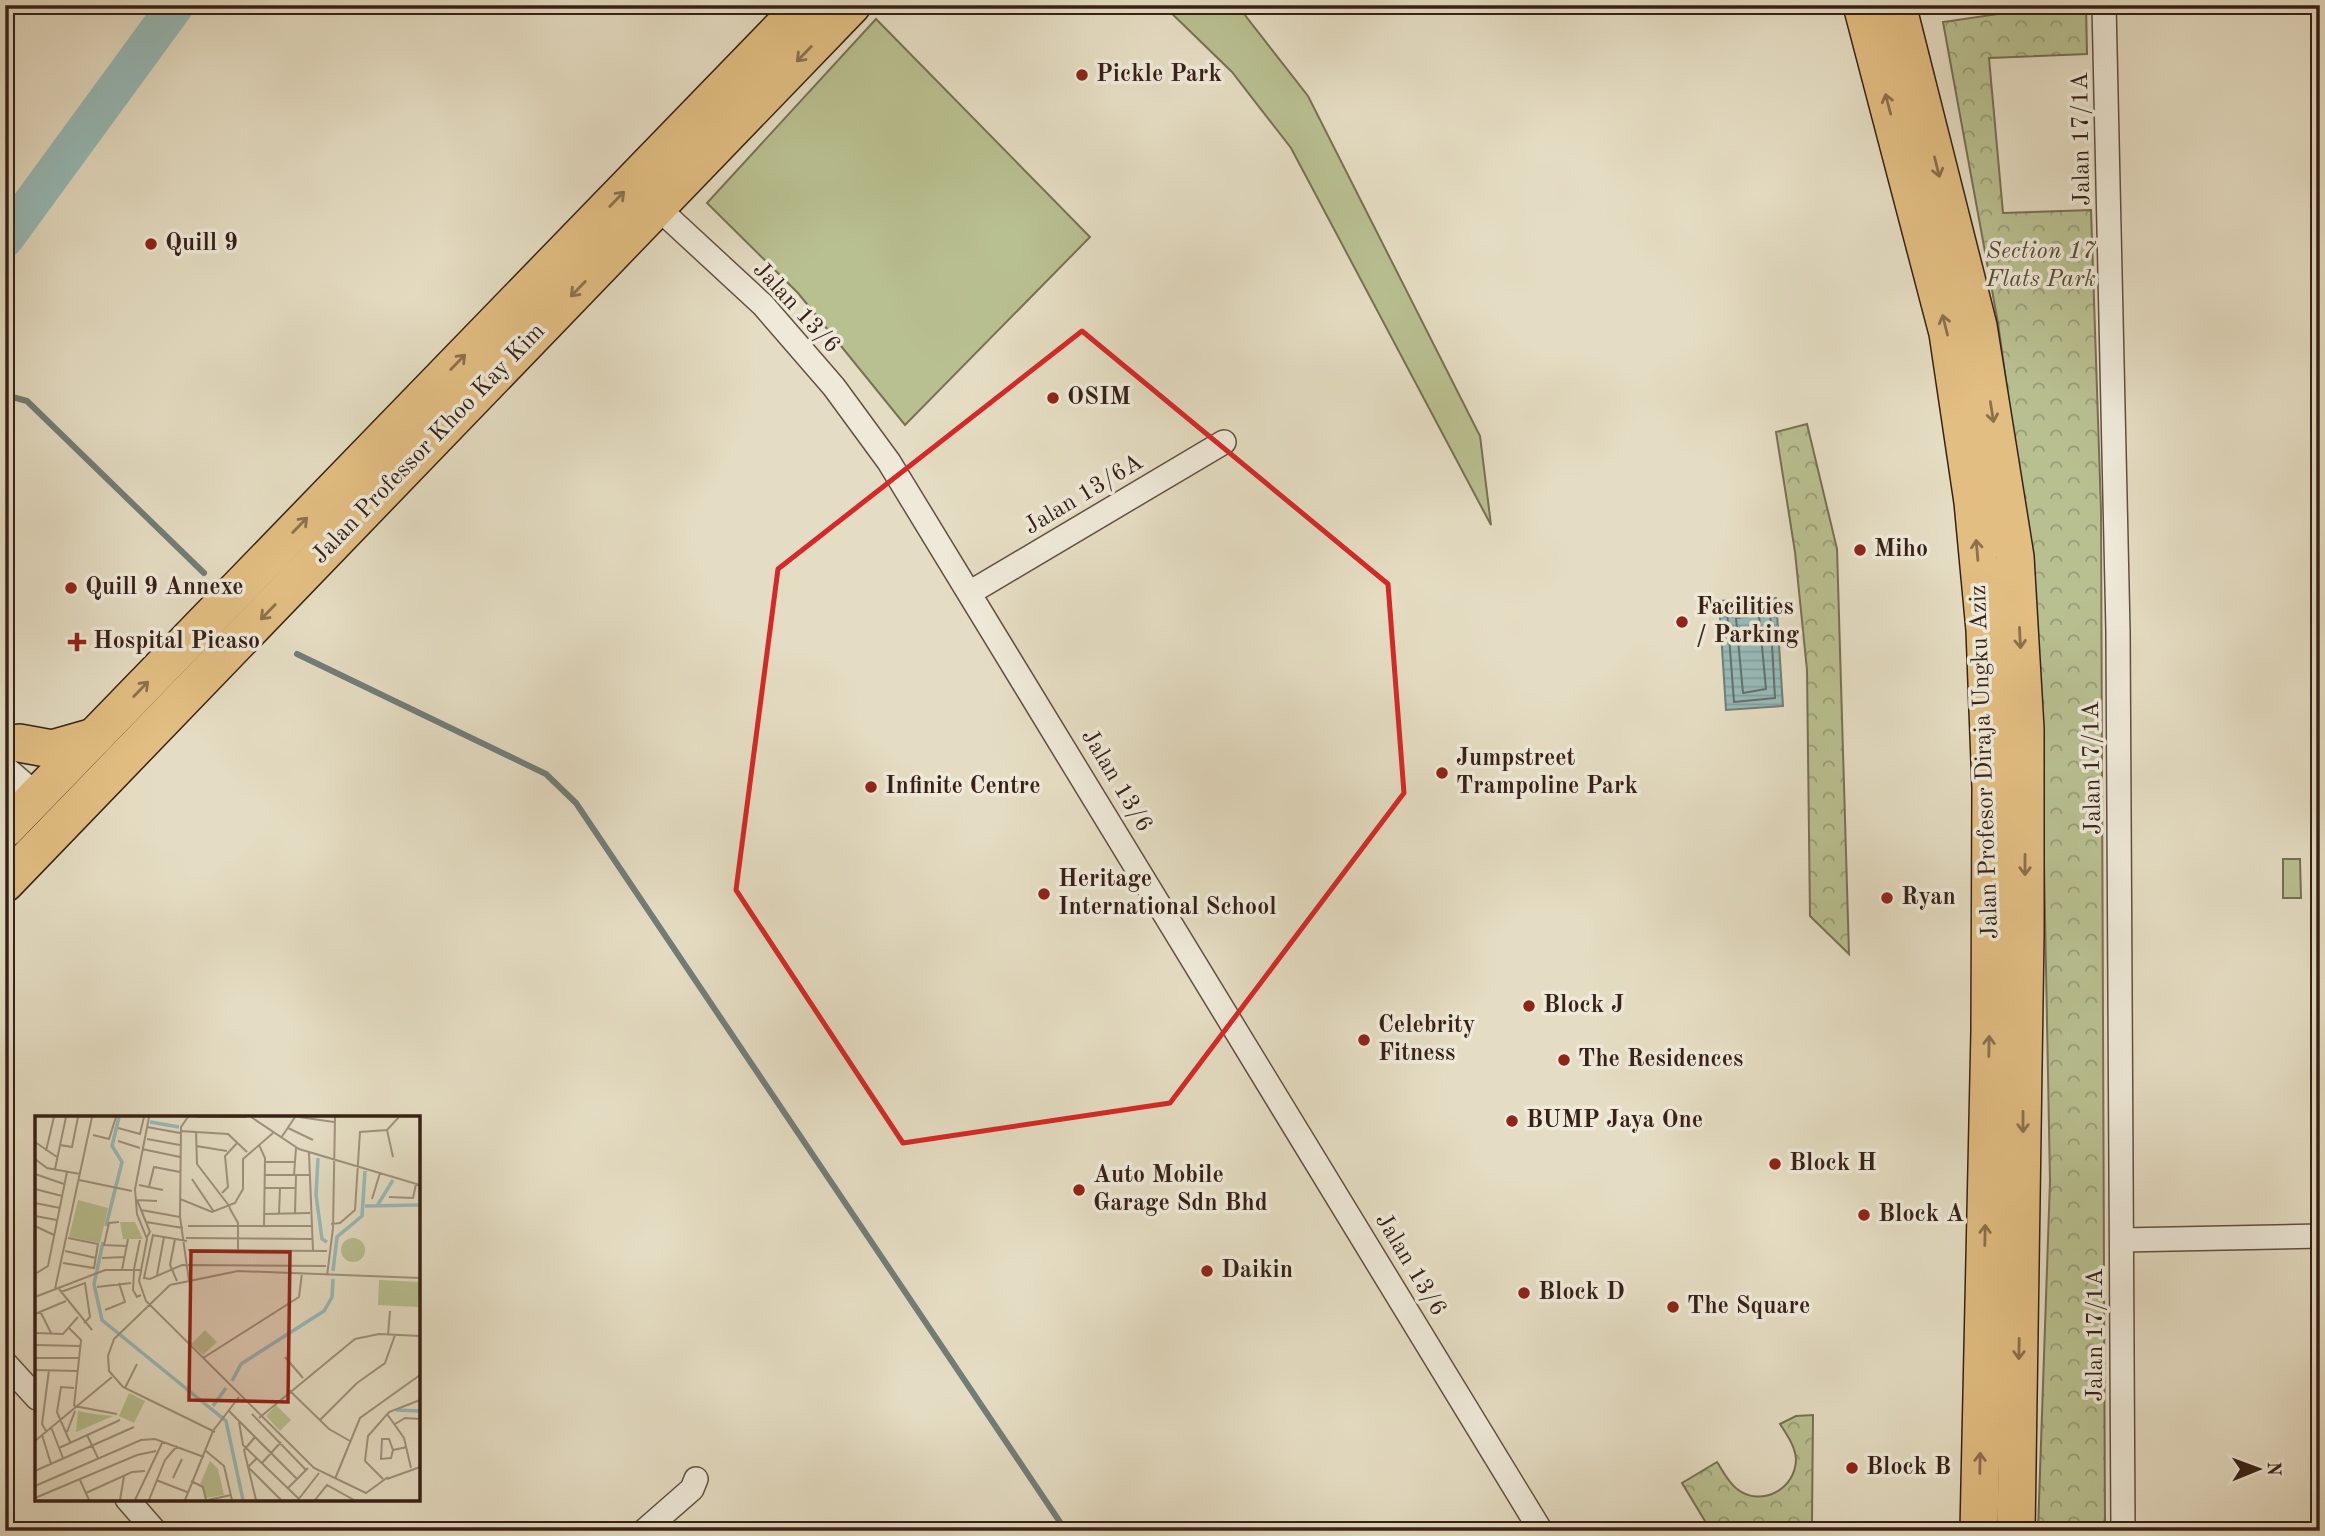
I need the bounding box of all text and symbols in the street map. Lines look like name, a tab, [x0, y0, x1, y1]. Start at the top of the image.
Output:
one-way arrow	[796, 46, 813, 63]
place label: Pickle Park	[1096, 63, 1222, 87]
marker: Pickle Park	[1074, 67, 1090, 83]
street label: Jalan 17/1A	[2069, 72, 2095, 206]
one-way arrow	[1881, 94, 1894, 116]
one-way arrow	[1931, 155, 1944, 177]
one-way arrow	[608, 190, 625, 207]
place label: Quill 9	[165, 232, 238, 256]
marker: Quill 9	[143, 236, 159, 252]
park label: Section 17 Flats Park	[1985, 240, 2097, 292]
street label: Jalan 13/6	[748, 258, 844, 358]
one-way arrow	[570, 280, 587, 297]
one-way arrow	[1938, 314, 1951, 337]
street label: Jalan Professor Khoo Kay Kim	[308, 319, 550, 569]
one-way arrow	[450, 354, 467, 371]
place label: OSIM	[1067, 386, 1131, 410]
marker: OSIM	[1045, 390, 1061, 406]
one-way arrow	[1985, 400, 1998, 423]
street label: Jalan 13/6A	[1021, 450, 1147, 540]
one-way arrow	[291, 517, 308, 534]
place label: Miho	[1874, 538, 1928, 562]
one-way arrow	[1970, 539, 1983, 562]
marker: Miho	[1852, 542, 1868, 558]
place label: Quill 9 Annexe	[85, 576, 244, 600]
marker: Quill 9 Annexe	[63, 580, 79, 596]
street label: Jalan Profesor Diraja Ungku Aziz	[1967, 584, 2003, 940]
place label: Facilities / Parking	[1696, 596, 1800, 648]
one-way arrow	[260, 603, 277, 620]
marker: Facilities / Parking	[1674, 614, 1690, 630]
one-way arrow	[2013, 626, 2026, 649]
place label: Hospital Picaso	[93, 630, 260, 654]
marker: Hospital Picaso	[67, 632, 87, 652]
one-way arrow	[133, 680, 150, 697]
street label: Jalan 17/1A	[2080, 701, 2106, 835]
street label: Jalan 13/6	[1076, 725, 1156, 837]
place label: Jumpstreet Trampoline Park	[1456, 747, 1638, 799]
marker: Jumpstreet Trampoline Park	[1434, 765, 1450, 781]
place label: Infinite Centre	[885, 775, 1041, 799]
marker: Infinite Centre	[863, 779, 879, 795]
one-way arrow	[2018, 853, 2032, 876]
place label: Heritage International School	[1058, 868, 1277, 920]
marker: Heritage International School	[1036, 886, 1052, 902]
place label: Ryan	[1901, 886, 1956, 910]
marker: Ryan	[1879, 890, 1895, 906]
place label: Block J	[1543, 994, 1624, 1018]
marker: Block J	[1521, 998, 1537, 1014]
place label: Celebrity Fitness	[1378, 1014, 1475, 1066]
marker: Celebrity Fitness	[1356, 1032, 1372, 1048]
one-way arrow	[1982, 1035, 1996, 1058]
place label: The Residences	[1578, 1048, 1743, 1072]
marker: The Residences	[1556, 1052, 1572, 1068]
place label: BUMP Jaya One	[1526, 1109, 1703, 1133]
one-way arrow	[2016, 1110, 2030, 1133]
marker: BUMP Jaya One	[1504, 1113, 1520, 1129]
inset map	[35, 1116, 420, 1501]
place label: Block H	[1789, 1152, 1877, 1176]
marker: Block H	[1767, 1156, 1783, 1172]
place label: Auto Mobile Garage Sdn Bhd	[1093, 1164, 1268, 1216]
marker: Auto Mobile Garage Sdn Bhd	[1071, 1182, 1087, 1198]
place label: Block A	[1878, 1203, 1964, 1227]
marker: Block A	[1856, 1207, 1872, 1223]
street label: Jalan 13/6	[1370, 1209, 1450, 1321]
one-way arrow	[1978, 1224, 1992, 1247]
place label: Daikin	[1221, 1259, 1293, 1283]
marker: Daikin	[1199, 1263, 1215, 1279]
street label: Jalan 17/1A	[2084, 1268, 2108, 1402]
place label: Block D	[1538, 1281, 1625, 1305]
marker: Block D	[1516, 1285, 1532, 1301]
place label: The Square	[1687, 1295, 1810, 1319]
marker: The Square	[1665, 1299, 1681, 1315]
one-way arrow	[2013, 1338, 2026, 1361]
north arrow	[2224, 1434, 2294, 1504]
one-way arrow	[1974, 1451, 1987, 1474]
place label: Block B	[1866, 1456, 1951, 1480]
marker: Block B	[1844, 1460, 1860, 1476]
text: N	[2263, 1461, 2282, 1477]

